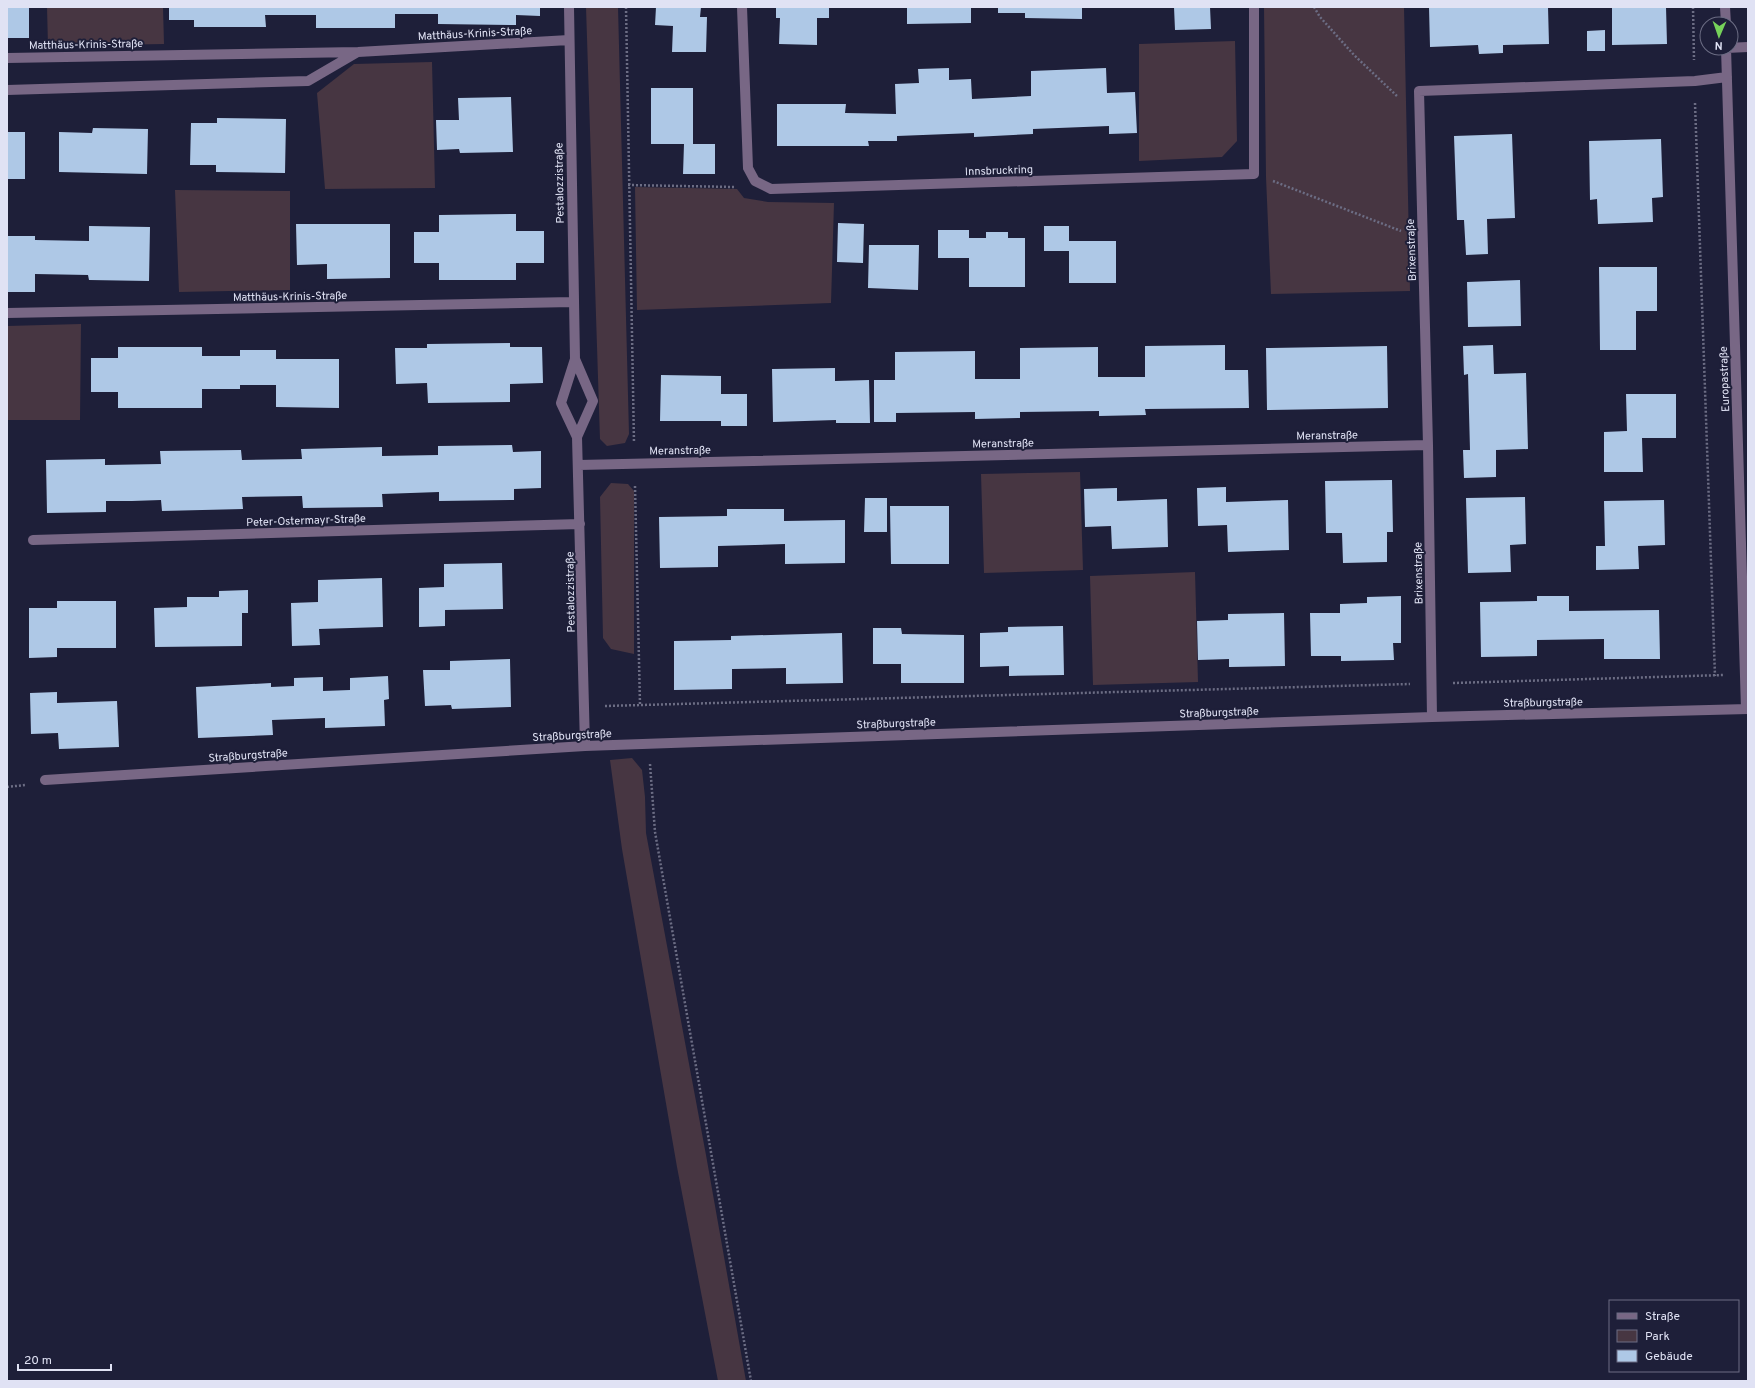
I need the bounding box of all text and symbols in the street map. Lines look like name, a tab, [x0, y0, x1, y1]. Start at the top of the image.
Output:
north arrow	[1699, 16, 1739, 56]
street label: Matthäus-Krinis-Straße	[418, 24, 533, 44]
street label: Matthäus-Krinis-Straße	[29, 37, 143, 53]
text: N	[1714, 38, 1723, 52]
street label: Pestalozzistraße	[552, 142, 568, 224]
street label: Innsbruckring	[965, 163, 1033, 179]
street label: Brixenstraße	[1404, 218, 1420, 281]
street label: Matthäus-Krinis-Straße	[233, 289, 347, 305]
street label: Europastraße	[1717, 346, 1733, 412]
street label: Meranstraße	[1296, 428, 1358, 444]
street label: Meranstraße	[972, 436, 1034, 452]
street label: Meranstraße	[649, 443, 711, 459]
street label: Peter-Ostermayr-Straße	[246, 512, 366, 530]
street label: Brixenstraße	[1411, 542, 1427, 604]
street label: Pestalozzistraße	[563, 551, 579, 633]
street label: Straßburgstraße	[1503, 695, 1583, 711]
street label: Straßburgstraße	[1179, 705, 1259, 721]
street label: Straßburgstraße	[856, 716, 936, 732]
street label: Straßburgstraße	[532, 727, 612, 745]
street label: Straßburgstraße	[208, 746, 288, 766]
legend	[1609, 1300, 1739, 1372]
text: Straße	[1645, 1309, 1680, 1325]
text: Park	[1645, 1329, 1670, 1345]
scale bar	[18, 1346, 111, 1372]
text: Gebäude	[1645, 1349, 1693, 1365]
text: 20 m	[24, 1353, 52, 1369]

